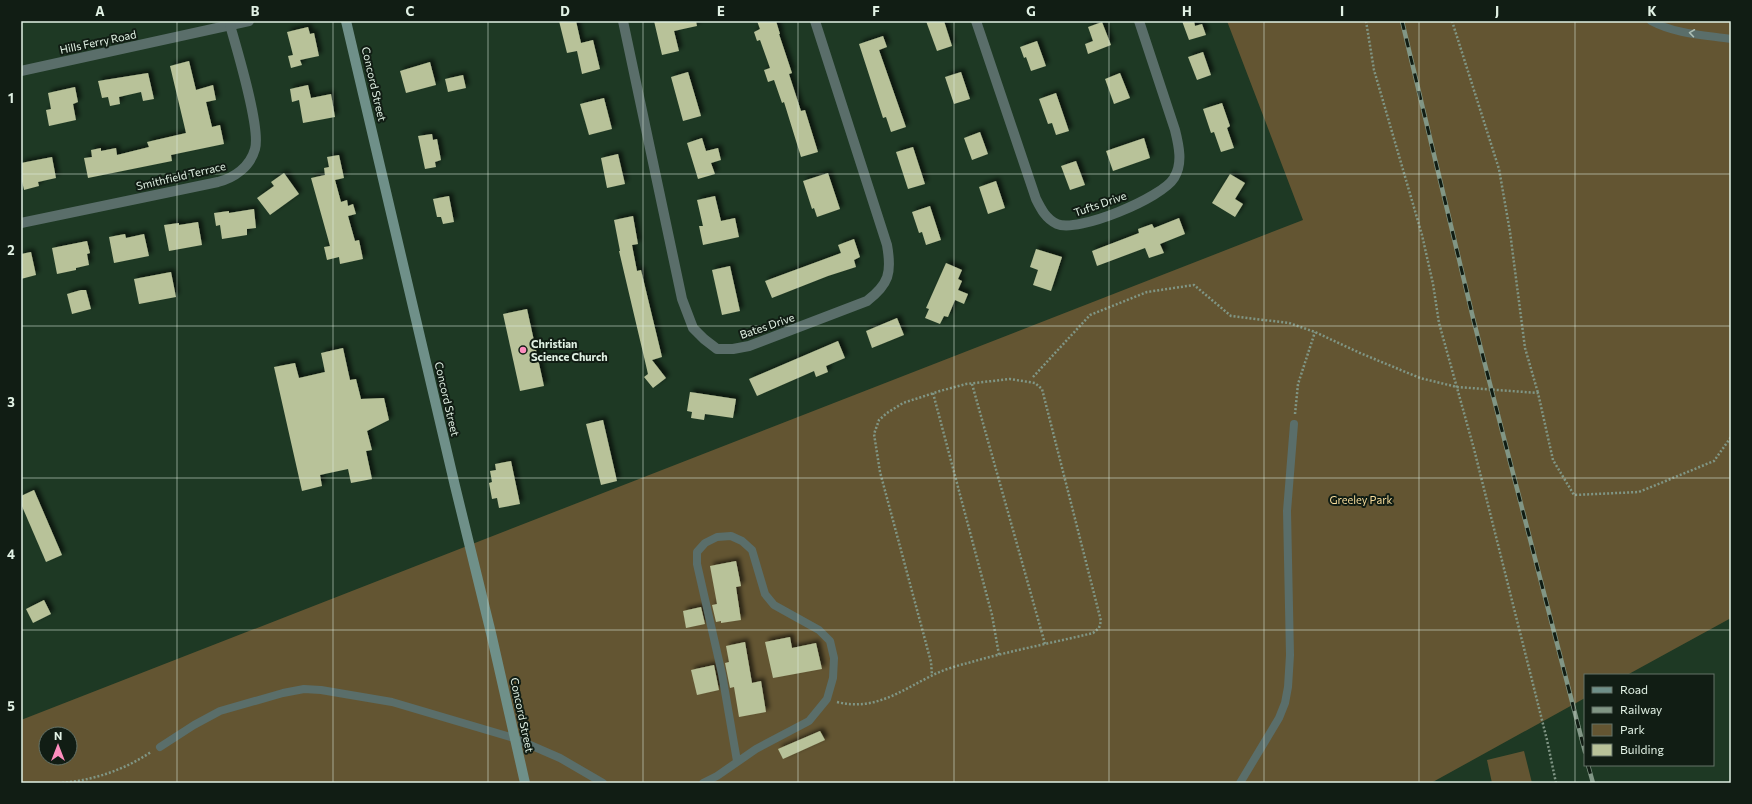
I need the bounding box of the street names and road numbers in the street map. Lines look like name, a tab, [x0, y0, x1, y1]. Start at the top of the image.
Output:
street label: Hills Ferry Road	[58, 27, 137, 56]
street label: Concord Street	[360, 45, 389, 123]
street label: Smithfield Terrace	[135, 159, 227, 192]
street label: Tufts Drive	[1072, 188, 1128, 219]
street label: Bates Drive	[738, 310, 796, 341]
street label: Concord Street	[433, 360, 462, 438]
street label: Concord Street	[508, 676, 537, 754]

